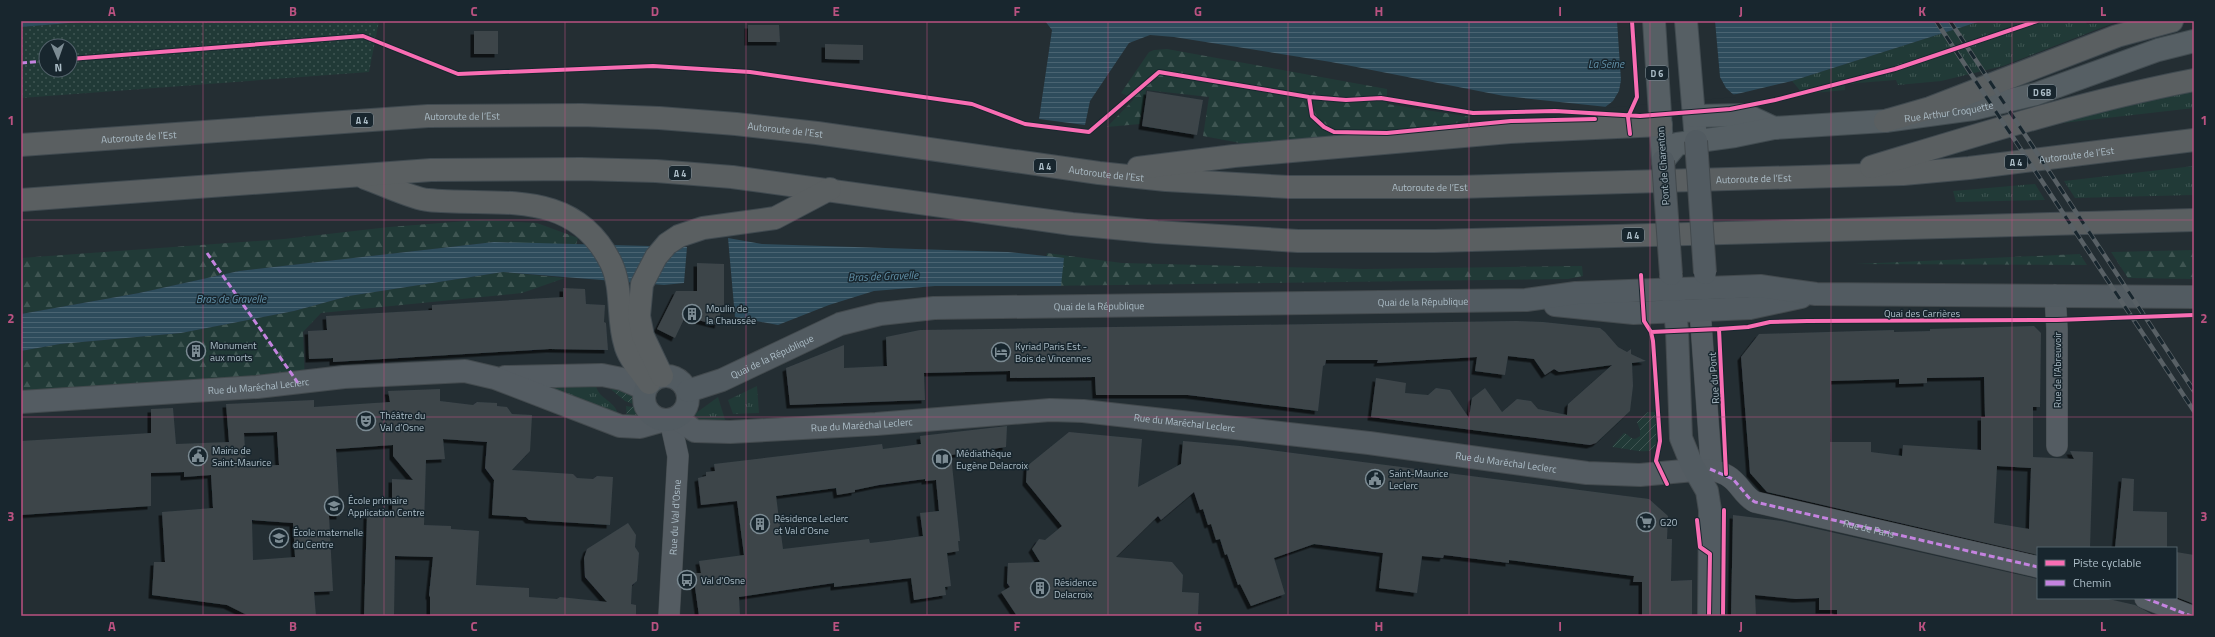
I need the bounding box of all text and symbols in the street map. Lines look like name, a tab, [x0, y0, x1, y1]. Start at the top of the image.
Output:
text: A	[108, 1, 116, 21]
text: B	[289, 1, 297, 21]
text: C	[470, 1, 478, 21]
text: D	[651, 1, 659, 21]
text: E	[832, 1, 840, 21]
text: F	[1014, 1, 1021, 21]
text: G	[1194, 1, 1202, 21]
text: H	[1375, 1, 1383, 21]
text: I	[1558, 1, 1562, 21]
text: J	[1739, 1, 1743, 21]
text: K	[1918, 1, 1926, 21]
text: L	[2100, 1, 2106, 21]
north arrow	[38, 38, 78, 78]
water label: La Seine	[1588, 56, 1625, 72]
text: N	[54, 60, 62, 76]
road number: D 6	[1646, 66, 1668, 80]
road number: D 6B	[2028, 85, 2056, 99]
street label: Rue Arthur Croquette	[1903, 97, 1995, 126]
street label: Autoroute de l’Est	[424, 108, 500, 124]
text: 1	[7, 110, 15, 130]
text: 1	[2200, 110, 2208, 130]
road number: A 4	[351, 113, 373, 127]
street label: Autoroute de l’Est	[747, 118, 824, 141]
street label: Autoroute de l’Est	[100, 126, 177, 147]
street label: Pont de Charenton	[1653, 126, 1673, 206]
street label: Autoroute de l’Est	[2038, 142, 2115, 167]
road number: A 4	[2005, 155, 2027, 169]
road number: A 4	[1034, 159, 1056, 173]
street label: Autoroute de l’Est	[1068, 161, 1145, 185]
road number: A 4	[669, 166, 691, 180]
street label: Autoroute de l’Est	[1716, 170, 1792, 187]
street label: Autoroute de l’Est	[1392, 179, 1468, 195]
road number: A 4	[1622, 228, 1644, 242]
water label: Bras de Gravelle	[848, 267, 919, 285]
water label: Bras de Gravelle	[196, 291, 267, 307]
street label: Quai de la République	[1378, 293, 1468, 310]
street label: Quai de la République	[1054, 298, 1144, 314]
place label: Moulin de la Chaussée	[706, 301, 756, 328]
building icon: Moulin de la Chaussée	[681, 303, 703, 325]
street label: Quai des Carrières	[1884, 306, 1960, 321]
text: 2	[7, 308, 15, 328]
text: 2	[2200, 308, 2208, 328]
street label: Quai de la République	[728, 330, 816, 383]
street label: Rue de l'Abreuvoir	[2050, 332, 2065, 408]
place label: Monument aux morts	[210, 338, 257, 365]
place label: Kyriad Paris Est - Bois de Vincennes	[1015, 339, 1092, 366]
building icon: Monument aux morts	[185, 340, 207, 362]
hotel icon: Kyriad Paris Est - Bois de Vincennes	[990, 341, 1012, 363]
street label: Rue du Pont	[1705, 351, 1723, 404]
street label: Rue du Maréchal Leclerc	[207, 374, 310, 398]
place label: Théâtre du Val d’Osne	[380, 408, 425, 435]
street label: Rue du Maréchal Leclerc	[1133, 409, 1236, 435]
theatre icon: Théâtre du Val d’Osne	[355, 410, 377, 432]
street label: Rue du Maréchal Leclerc	[810, 414, 913, 435]
place label: Mairie de Saint-Maurice	[212, 443, 271, 470]
public building icon: Mairie de Saint-Maurice	[187, 445, 209, 467]
place label: Médiathèque Eugène Delacroix	[956, 446, 1029, 473]
street label: Rue du Maréchal Leclerc	[1455, 447, 1558, 476]
library icon: Médiathèque Eugène Delacroix	[931, 448, 953, 470]
place label: Saint-Maurice Leclerc	[1389, 466, 1448, 493]
public building icon: Saint-Maurice Leclerc	[1364, 468, 1386, 490]
street label: Rue du Val d'Osne	[665, 479, 684, 555]
place label: École primaire Application Centre	[348, 493, 425, 520]
school or university icon: École primaire Application Centre	[323, 495, 345, 517]
text: 3	[7, 506, 15, 526]
text: 3	[2200, 506, 2208, 526]
place label: Résidence Leclerc et Val d'Osne	[774, 511, 848, 538]
supermarket icon: G20	[1635, 511, 1657, 533]
building icon: Résidence Leclerc et Val d'Osne	[749, 513, 771, 535]
place label: G20	[1660, 515, 1678, 530]
street label: Rue de Paris	[1842, 515, 1896, 541]
place label: École maternelle du Centre	[293, 525, 363, 552]
school or university icon: École maternelle du Centre	[268, 527, 290, 549]
legend	[2037, 547, 2177, 599]
text: Piste cyclable	[2073, 553, 2141, 572]
bus stop icon: Val d'Osne	[676, 569, 698, 591]
place label: Val d'Osne	[701, 573, 745, 588]
text: Chemin	[2073, 573, 2111, 592]
place label: Résidence Delacroix	[1054, 575, 1097, 602]
building icon: Résidence Delacroix	[1029, 577, 1051, 599]
text: A	[108, 616, 116, 636]
text: B	[289, 616, 297, 636]
text: C	[470, 616, 478, 636]
text: D	[651, 616, 659, 636]
text: E	[832, 616, 840, 636]
text: F	[1014, 616, 1021, 636]
text: G	[1194, 616, 1202, 636]
text: H	[1375, 616, 1383, 636]
text: I	[1558, 616, 1562, 636]
text: J	[1739, 616, 1743, 636]
text: K	[1918, 616, 1926, 636]
text: L	[2100, 616, 2106, 636]

